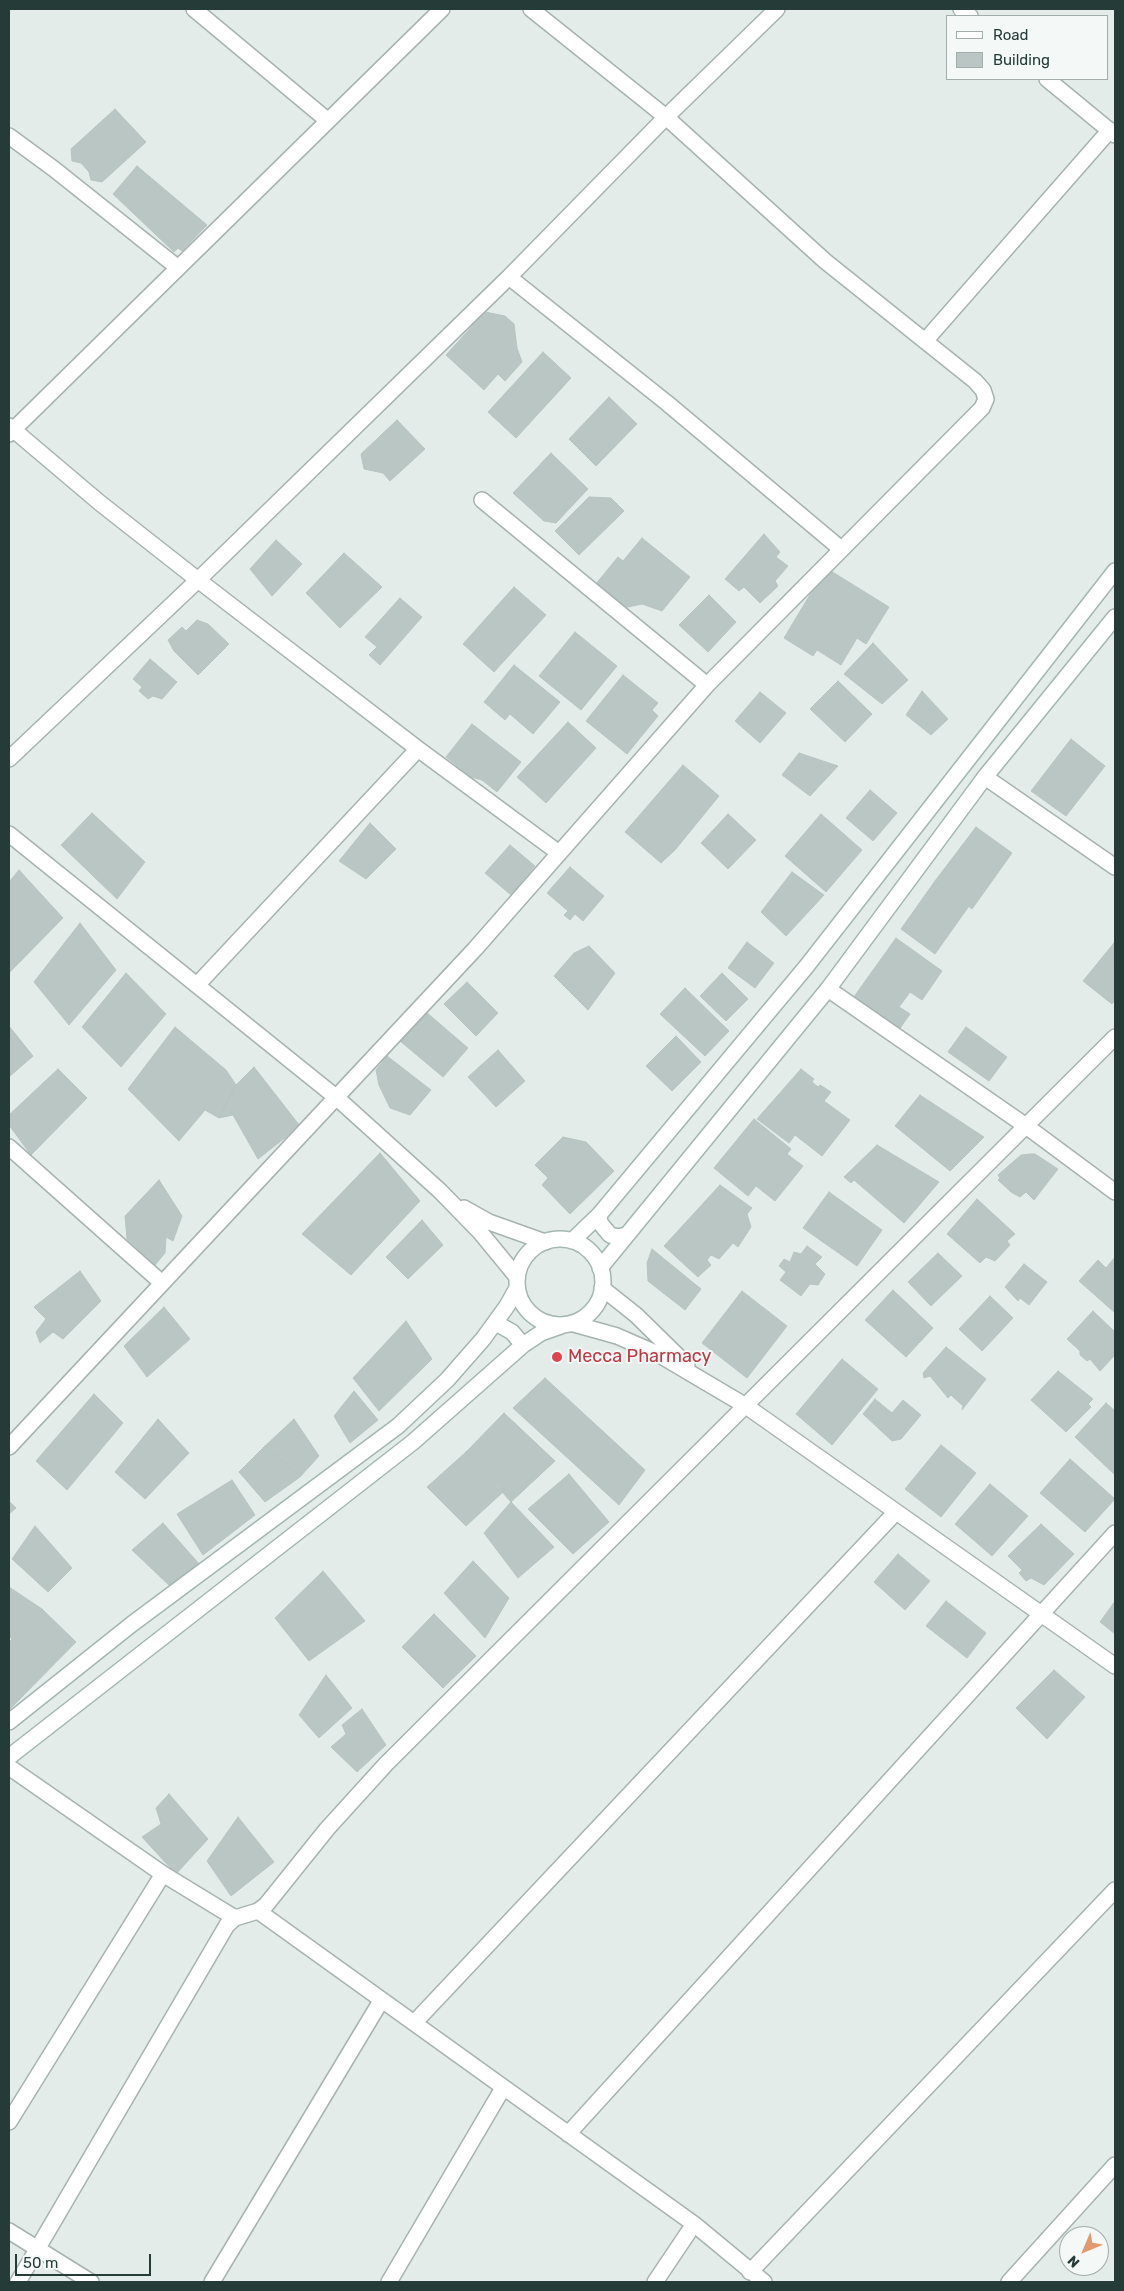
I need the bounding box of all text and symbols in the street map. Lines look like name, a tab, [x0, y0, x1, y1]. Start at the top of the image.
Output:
legend	[946, 15, 1109, 80]
text: Road	[993, 26, 1029, 44]
text: Building	[993, 51, 1050, 69]
place label: Mecca Pharmacy	[568, 1346, 711, 1368]
marker: Mecca Pharmacy	[550, 1350, 564, 1364]
north arrow	[1059, 2226, 1109, 2276]
scale bar	[18, 2244, 154, 2276]
text: N	[1064, 2252, 1083, 2271]
text: 50 m	[23, 2254, 58, 2272]

